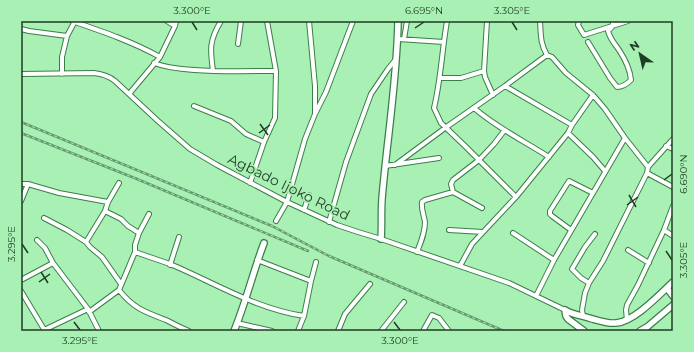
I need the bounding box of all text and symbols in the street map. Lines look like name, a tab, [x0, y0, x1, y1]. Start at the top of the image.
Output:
text: 3.300°E	[173, 4, 211, 17]
text: 6.695°N	[405, 4, 443, 17]
text: 3.305°E	[494, 4, 531, 17]
north arrow	[620, 34, 660, 74]
text: N	[627, 37, 642, 54]
street label: Agbado Ijoko Road	[225, 150, 353, 224]
text: 6.690°N	[677, 154, 690, 194]
text: 3.295°E	[5, 226, 18, 262]
text: 3.305°E	[677, 241, 690, 278]
text: 3.295°E	[62, 334, 98, 347]
text: 3.300°E	[381, 334, 419, 347]

